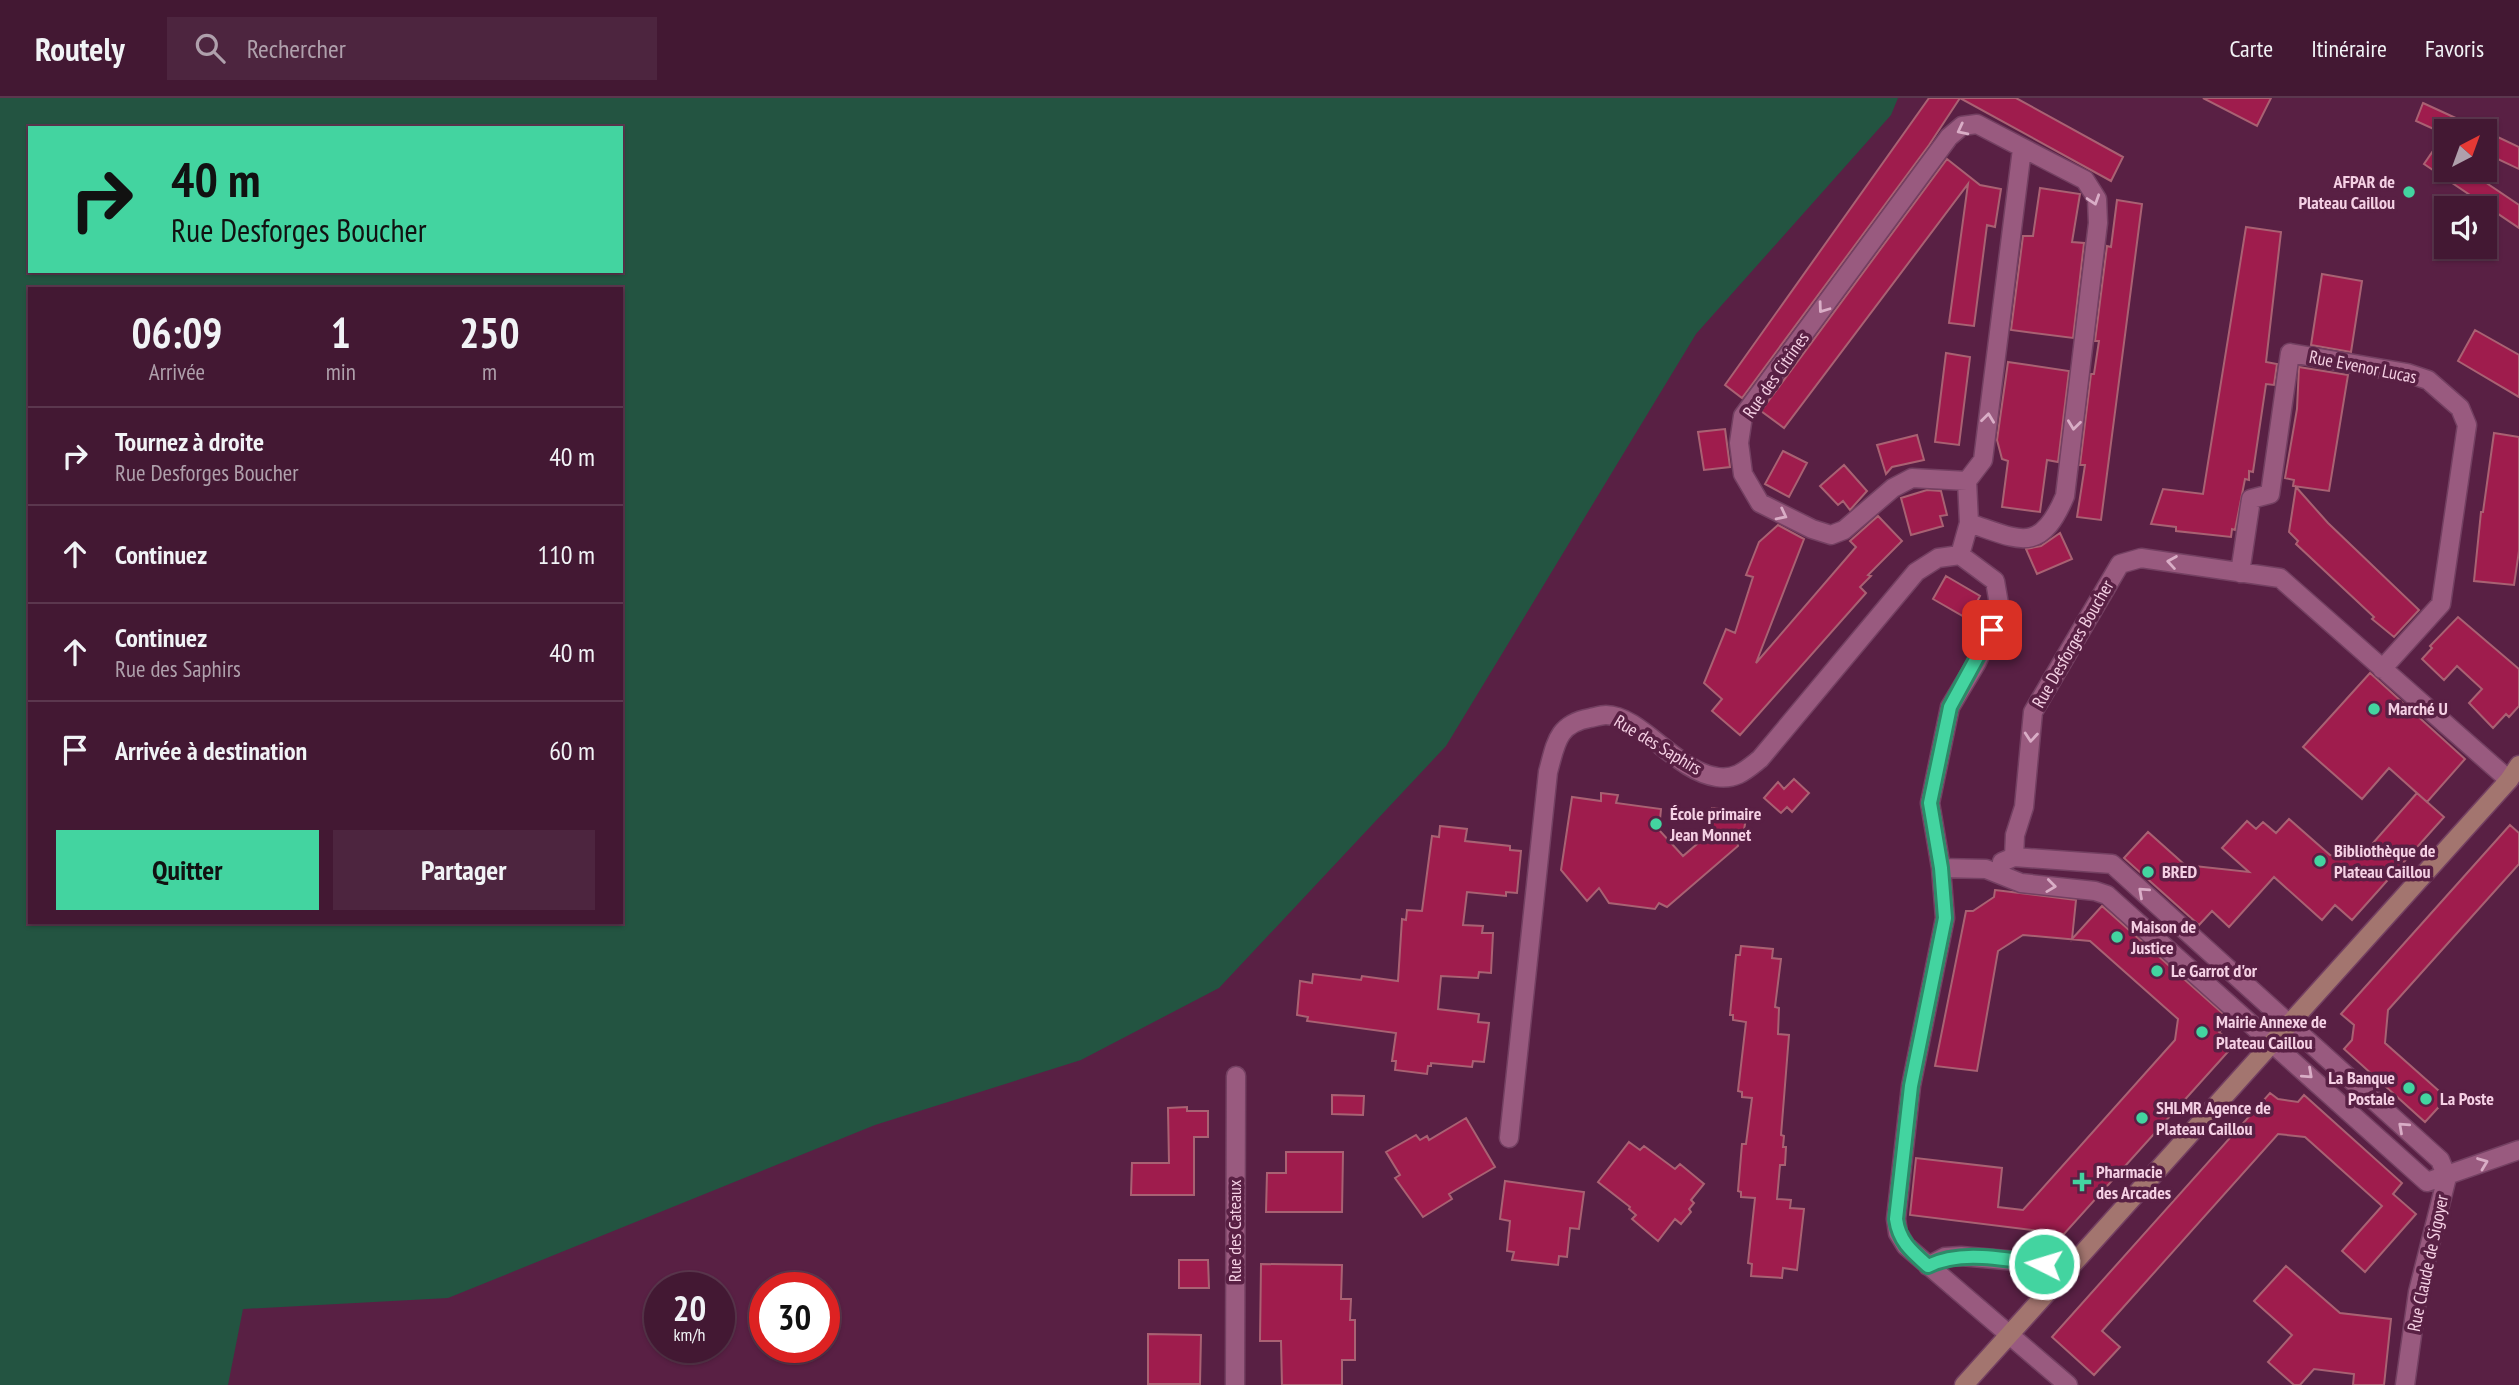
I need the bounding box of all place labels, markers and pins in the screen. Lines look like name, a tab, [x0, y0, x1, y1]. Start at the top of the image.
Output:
place label: AFPAR de Plateau Caillou	[2298, 170, 2395, 214]
marker: AFPAR de Plateau Caillou	[2401, 184, 2417, 200]
pin	[1962, 600, 2022, 660]
place label: Marché U	[2388, 697, 2448, 720]
marker: Marché U	[2366, 701, 2382, 717]
place label: École primaire Jean Monnet	[1669, 802, 1762, 846]
marker: École primaire Jean Monnet	[1648, 816, 1664, 832]
place label: Bibliothèque de Plateau Caillou	[2334, 839, 2436, 883]
marker: Bibliothèque de Plateau Caillou	[2312, 853, 2328, 869]
place label: BRED	[2162, 860, 2198, 883]
marker: BRED	[2140, 864, 2156, 880]
place label: Maison de Justice	[2130, 915, 2197, 959]
marker: Maison de Justice	[2109, 929, 2125, 945]
place label: Le Garrot d'or	[2171, 959, 2258, 982]
marker: Le Garrot d'or	[2149, 963, 2165, 979]
place label: Mairie Annexe de Plateau Caillou	[2216, 1010, 2327, 1054]
marker: Mairie Annexe de Plateau Caillou	[2194, 1024, 2210, 1040]
place label: La Banque Postale	[2328, 1066, 2395, 1110]
marker: La Banque Postale	[2401, 1080, 2417, 1096]
place label: La Poste	[2440, 1087, 2494, 1110]
marker: La Poste	[2418, 1091, 2434, 1107]
place label: SHLMR Agence de Plateau Caillou	[2156, 1096, 2271, 1140]
marker: SHLMR Agence de Plateau Caillou	[2134, 1110, 2150, 1126]
place label: Pharmacie des Arcades	[2096, 1160, 2171, 1204]
marker: Pharmacie des Arcades	[2074, 1174, 2090, 1190]

